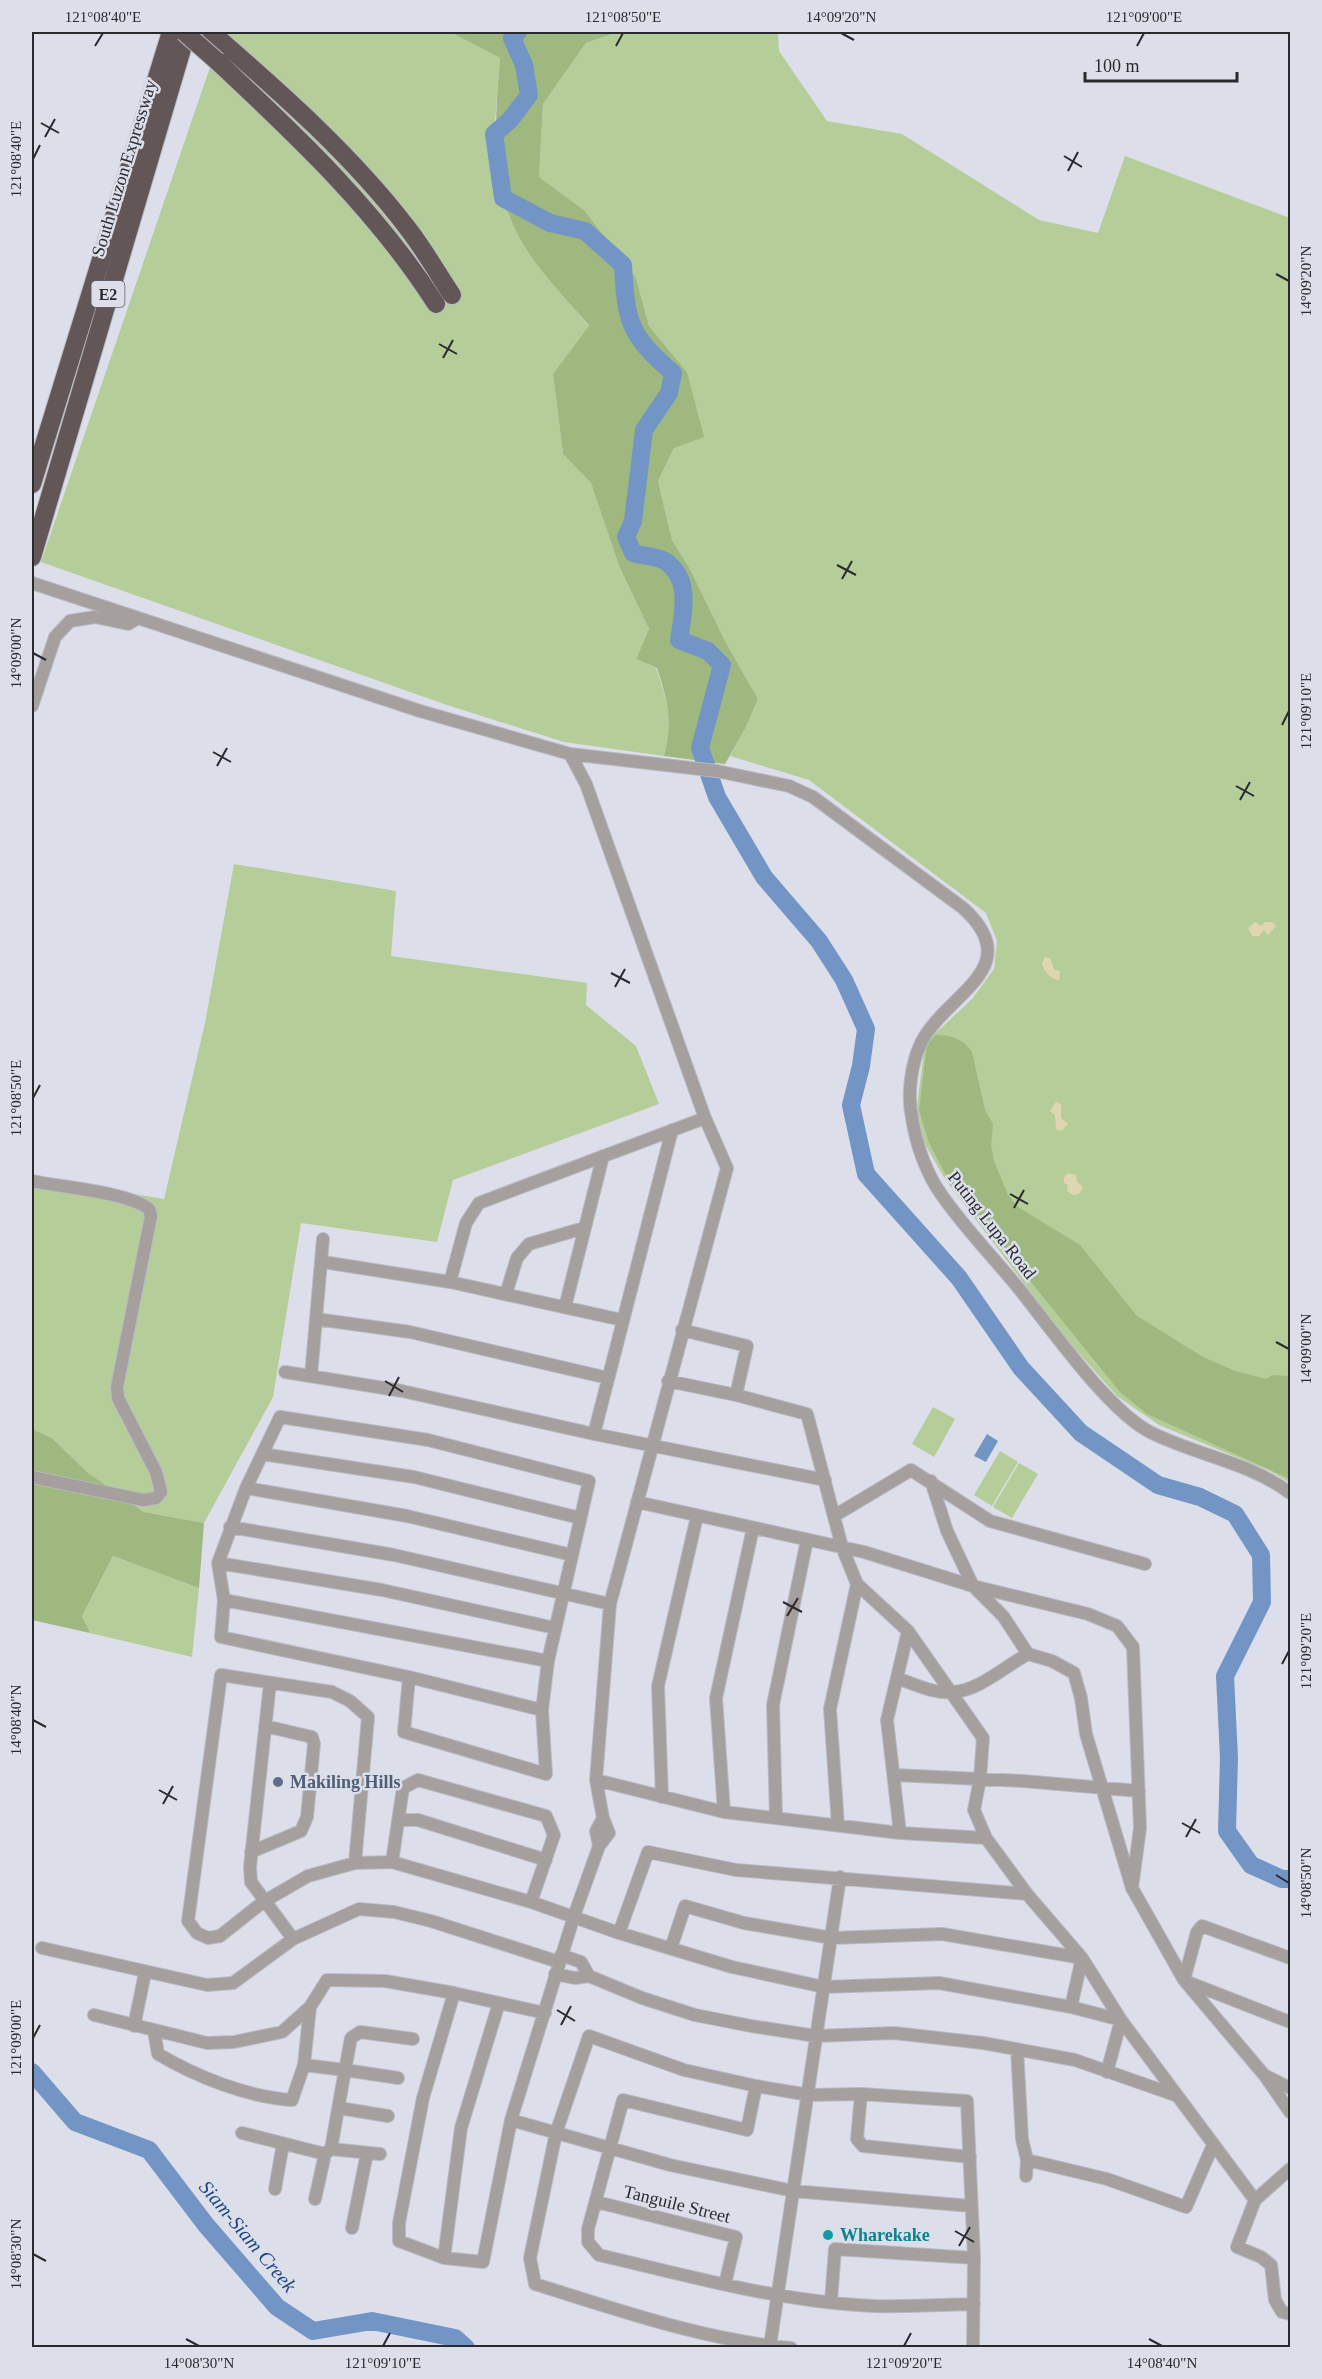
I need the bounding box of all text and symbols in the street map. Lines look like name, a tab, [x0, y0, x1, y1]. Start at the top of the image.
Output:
text: 121°08'40"E	[65, 9, 141, 25]
text: 121°08'50"E	[585, 9, 661, 25]
text: 14°09'20"N	[806, 9, 876, 25]
text: 121°09'00"E	[1106, 9, 1182, 25]
scale bar	[1085, 45, 1236, 83]
text: 100 m	[1094, 56, 1140, 76]
street label: South Luzon Expressway	[88, 77, 160, 259]
text: 121°08'40"E	[8, 121, 24, 197]
text: 14°09'20"N	[1298, 246, 1314, 316]
road number: E2	[92, 281, 124, 307]
text: 14°09'00"N	[8, 618, 24, 688]
text: 121°09'10"E	[1298, 673, 1314, 749]
text: 121°08'50"E	[8, 1060, 24, 1136]
street label: Puting Lupa Road	[944, 1167, 1040, 1283]
text: 14°09'00"N	[1298, 1314, 1314, 1384]
text: 121°09'20"E	[1298, 1613, 1314, 1689]
text: 14°08'40"N	[8, 1685, 24, 1755]
place label: Makiling Hills	[290, 1772, 401, 1792]
marker: Makiling Hills	[271, 1775, 285, 1789]
text: 14°08'50"N	[1298, 1848, 1314, 1918]
text: 121°09'00"E	[8, 2000, 24, 2076]
water label: Siam-Siam Creek	[195, 2176, 302, 2297]
street label: Tanguile Street	[622, 2181, 732, 2227]
text: 14°08'30"N	[8, 2219, 24, 2289]
place label: Wharekake	[840, 2225, 930, 2245]
marker: Wharekake	[821, 2228, 835, 2242]
text: 14°08'30"N	[164, 2355, 234, 2371]
text: 121°09'10"E	[345, 2355, 421, 2371]
text: 121°09'20"E	[866, 2355, 942, 2371]
text: 14°08'40"N	[1127, 2355, 1197, 2371]

